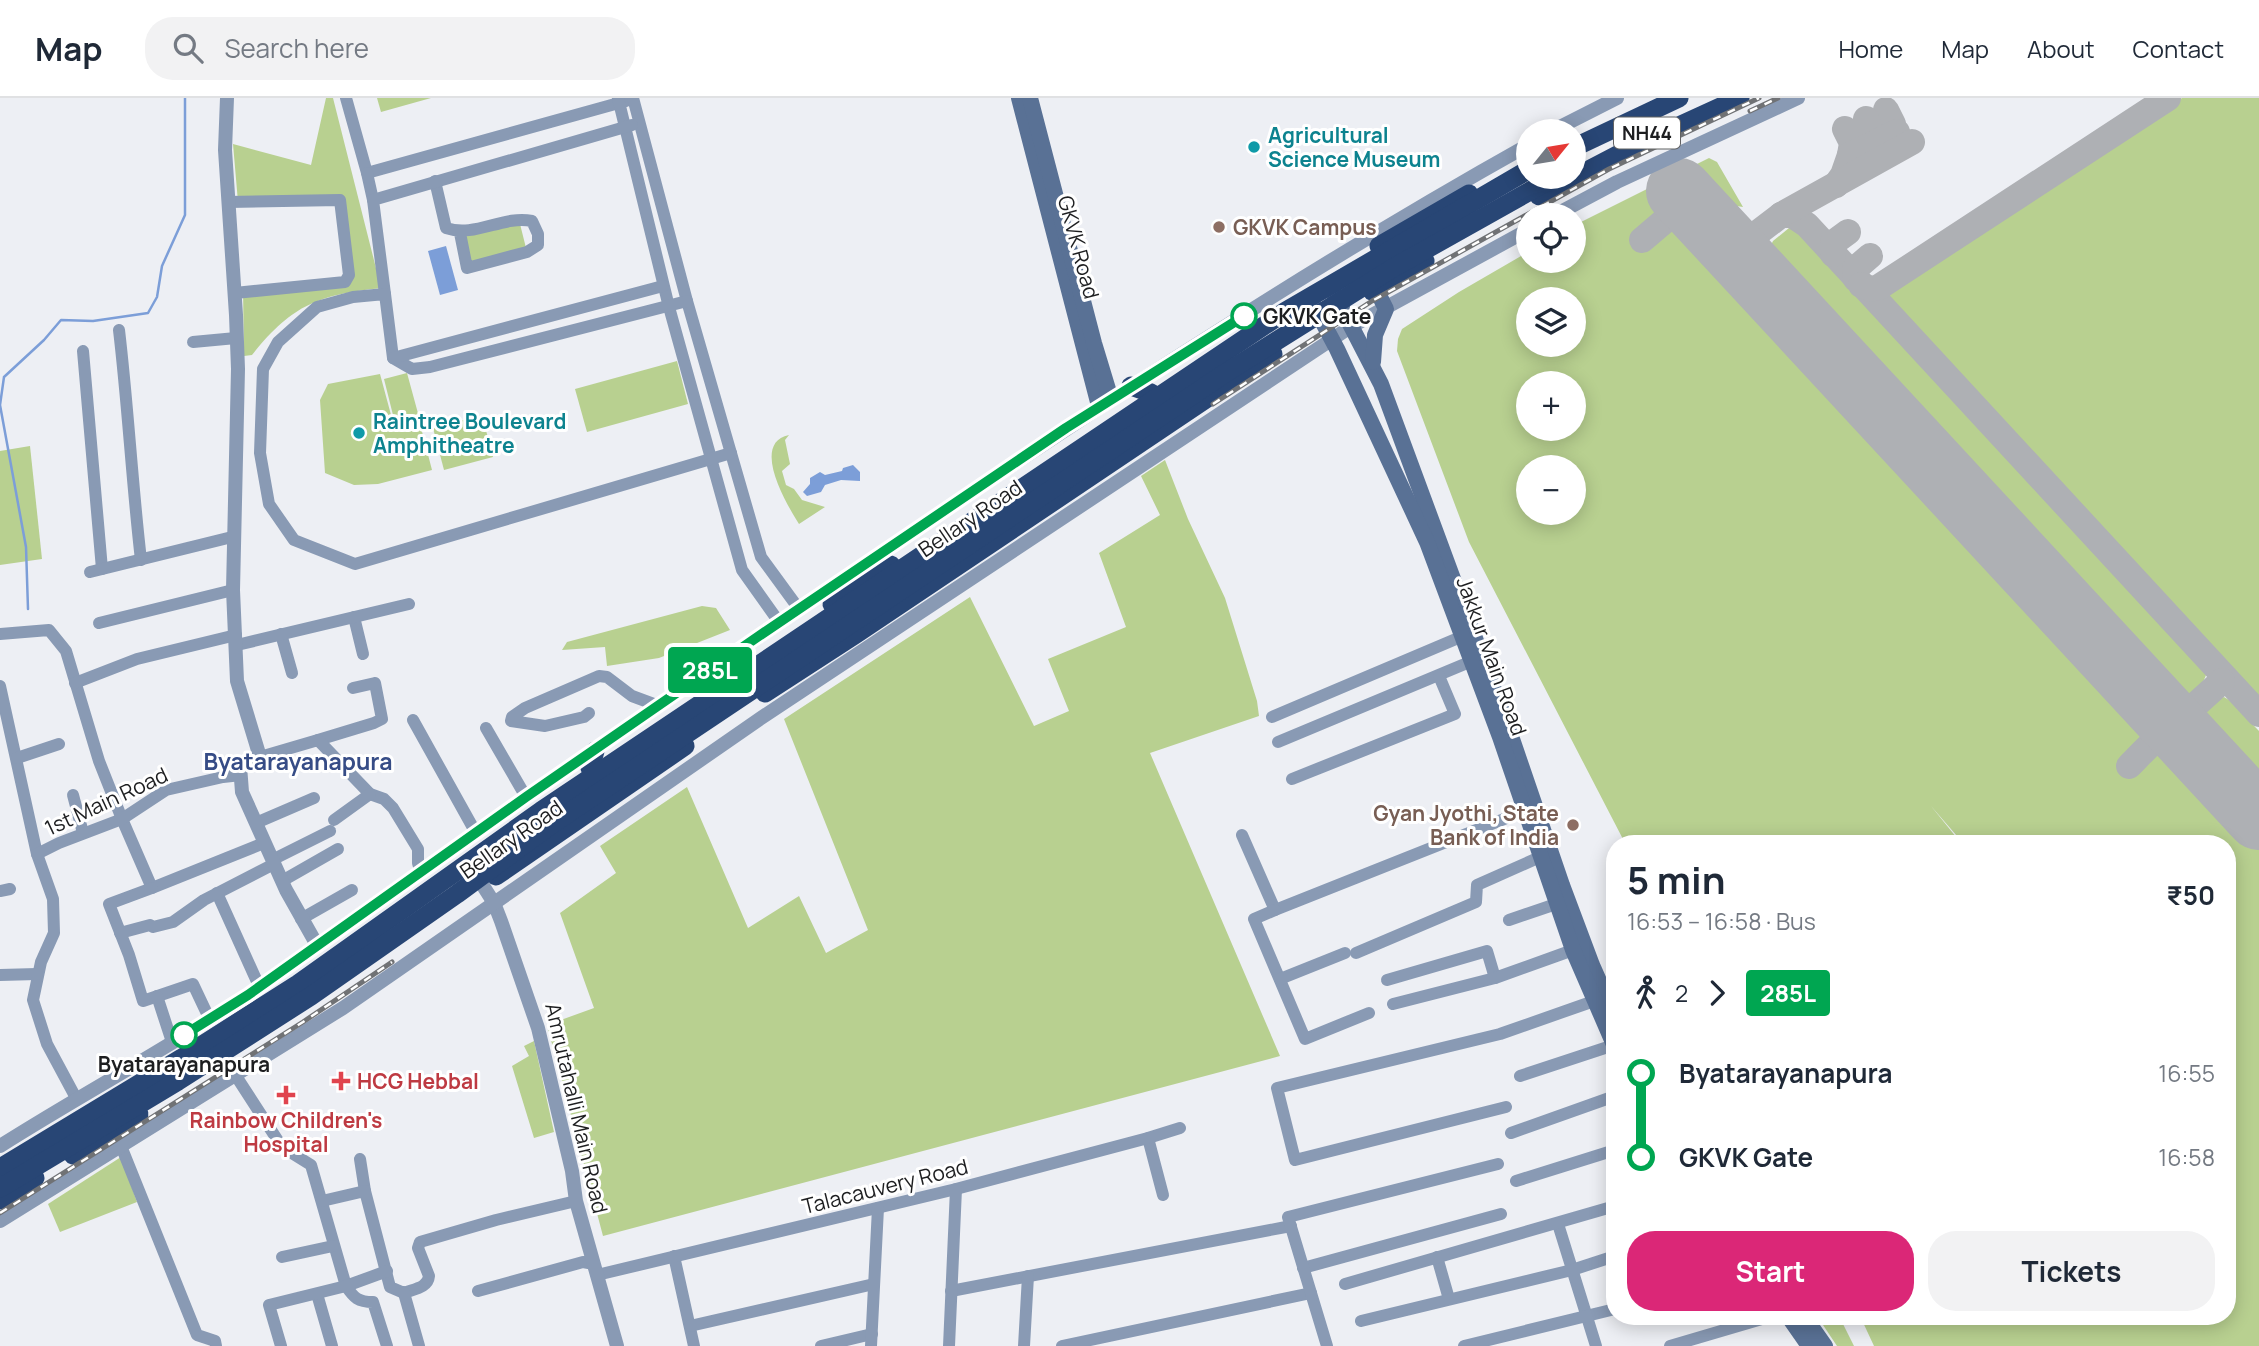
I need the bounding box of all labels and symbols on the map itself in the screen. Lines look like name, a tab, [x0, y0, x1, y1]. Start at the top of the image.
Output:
road number: NH44	[1614, 118, 1680, 148]
north arrow	[1516, 119, 1586, 189]
place label: Agricultural Science Museum	[1268, 121, 1441, 173]
marker: Agricultural Science Museum	[1246, 139, 1262, 155]
street label: GKVK Road	[1052, 192, 1106, 302]
place label: GKVK Campus	[1233, 213, 1377, 241]
marker: GKVK Campus	[1211, 219, 1227, 235]
place label: GKVK Gate	[1263, 302, 1371, 330]
marker: GKVK Gate	[1231, 303, 1257, 329]
place label: Raintree Boulevard Amphitheatre	[373, 407, 566, 459]
marker: Raintree Boulevard Amphitheatre	[351, 425, 367, 441]
street label: Bellary Road	[913, 473, 1027, 563]
street label: Jakkur Main Road	[1450, 573, 1534, 739]
line badge: 285L	[661, 647, 759, 693]
district label: Byatarayanapura	[204, 745, 392, 777]
street label: 1st Main Road	[40, 760, 172, 842]
street label: Bellary Road	[454, 793, 568, 885]
place label: Gyan Jyothi, State Bank of India	[1373, 799, 1559, 851]
marker: Gyan Jyothi, State Bank of India	[1565, 817, 1581, 833]
street label: Amrutahalli Main Road	[539, 1000, 615, 1216]
marker: Byatarayanapura	[171, 1022, 197, 1048]
place label: Byatarayanapura	[98, 1050, 270, 1078]
place label: HCG Hebbal	[357, 1067, 479, 1095]
marker: HCG Hebbal	[331, 1071, 351, 1091]
marker: Rainbow Children's Hospital	[276, 1085, 296, 1105]
place label: Rainbow Children's Hospital	[190, 1106, 382, 1158]
street label: Talacauvery Road	[799, 1152, 971, 1220]

